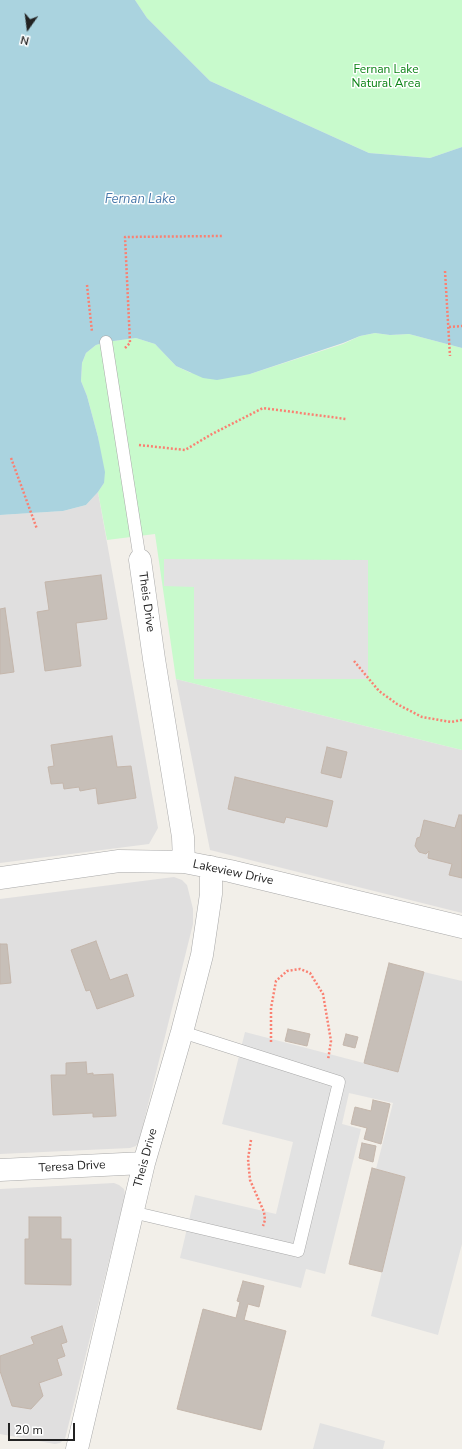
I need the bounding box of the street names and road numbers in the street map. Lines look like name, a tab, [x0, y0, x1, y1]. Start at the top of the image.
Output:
street label: Theis Drive	[135, 571, 157, 633]
street label: Lakeview Drive	[191, 857, 275, 889]
street label: Theis Drive	[131, 1127, 161, 1189]
street label: Teresa Drive	[38, 1158, 106, 1176]

